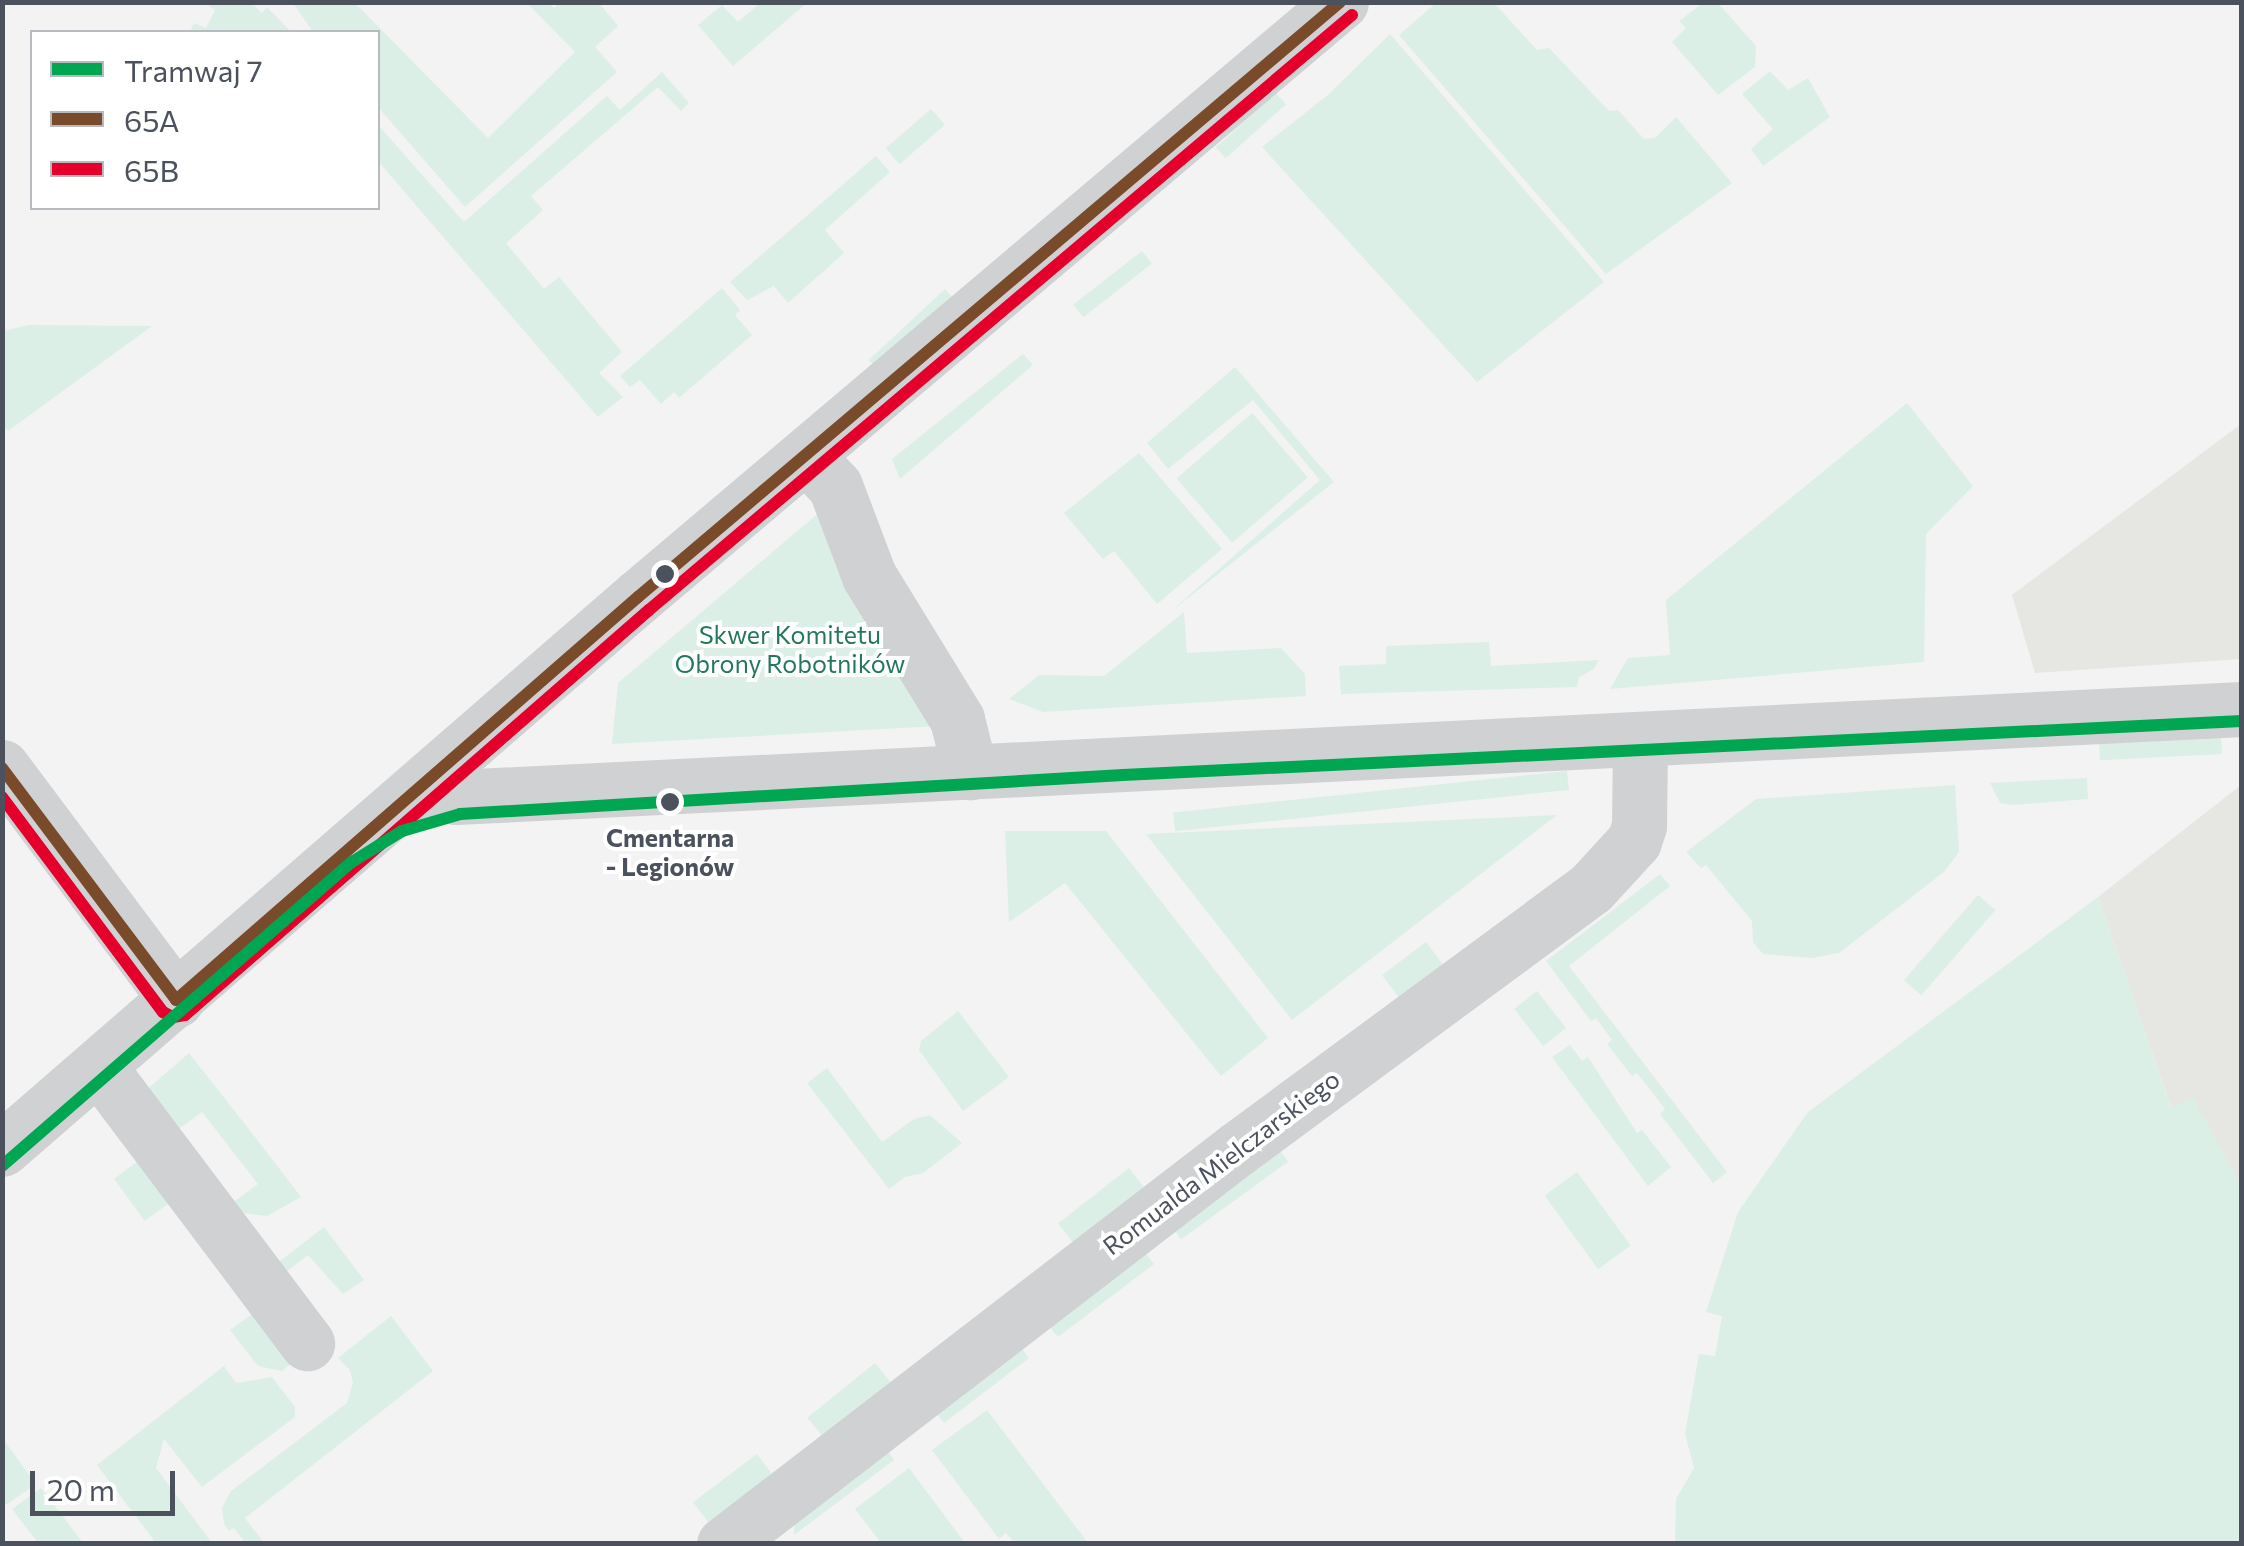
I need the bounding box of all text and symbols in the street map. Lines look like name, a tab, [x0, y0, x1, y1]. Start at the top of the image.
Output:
legend	[30, 30, 380, 210]
text: Tramwaj 7	[124, 51, 263, 88]
text: 65A	[124, 101, 179, 138]
text: 65B	[124, 151, 179, 188]
unlabelled marker	[655, 564, 675, 584]
park label: Skwer Komitetu Obrony Robotników	[675, 620, 905, 679]
marker: Cmentarna - Legionów	[654, 786, 686, 818]
place label: Cmentarna - Legionów	[606, 823, 734, 882]
street label: Romualda Mielczarskiego	[1097, 1063, 1345, 1261]
scale bar	[35, 1451, 180, 1513]
text: 20 m	[47, 1470, 115, 1507]

